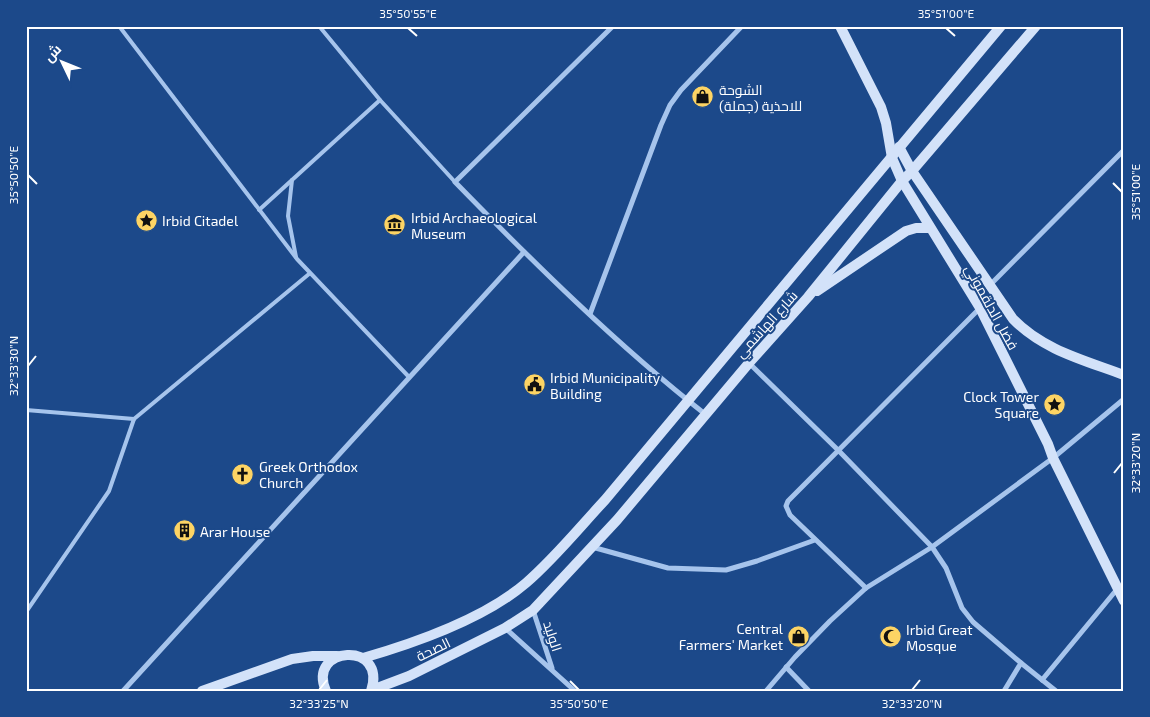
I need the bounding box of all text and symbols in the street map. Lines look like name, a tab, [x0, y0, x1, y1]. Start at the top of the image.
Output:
text: 35°50'55"E	[379, 6, 437, 20]
text: 35°51'00"E	[918, 6, 975, 20]
north arrow	[38, 38, 88, 88]
text: ش	[40, 40, 65, 66]
place label: الشوحة للاحذية (جملة)	[719, 81, 802, 114]
shop icon: الشوحة للاحذية (جملة)	[691, 85, 715, 109]
text: 35°50'50"E	[6, 146, 20, 204]
text: 35°51'00"E	[1128, 163, 1142, 220]
place icon: Irbid Citadel	[134, 208, 158, 232]
place label: Irbid Archaeological Museum	[411, 209, 538, 242]
place label: Irbid Citadel	[162, 212, 239, 229]
museum icon: Irbid Archaeological Museum	[383, 213, 407, 237]
street label: فضل الدلقموني	[958, 261, 1022, 355]
street label: شارع الهاشمي	[731, 287, 804, 364]
text: 32°33'30"N	[6, 336, 20, 396]
place label: Irbid Municipality Building	[550, 369, 661, 402]
public building icon: Irbid Municipality Building	[522, 373, 546, 397]
place label: Clock Tower Square	[963, 388, 1039, 421]
place icon: Clock Tower Square	[1043, 392, 1067, 416]
text: 32°33'20"N	[1128, 433, 1142, 493]
place label: Greek Orthodox Church	[259, 458, 359, 491]
church icon: Greek Orthodox Church	[231, 462, 255, 486]
building icon: Arar House	[172, 519, 196, 543]
place label: Arar House	[200, 523, 270, 540]
street label: الوليد	[540, 619, 566, 653]
place label: Central Farmers' Market	[679, 620, 784, 653]
place label: Irbid Great Mosque	[906, 621, 973, 654]
shop icon: Central Farmers' Market	[787, 624, 811, 648]
mosque icon: Irbid Great Mosque	[878, 625, 902, 649]
street label: الصحة	[413, 633, 453, 665]
text: 32°33'25"N	[289, 696, 349, 710]
text: 35°50'50"E	[550, 696, 608, 710]
text: 32°33'20"N	[882, 696, 942, 710]

